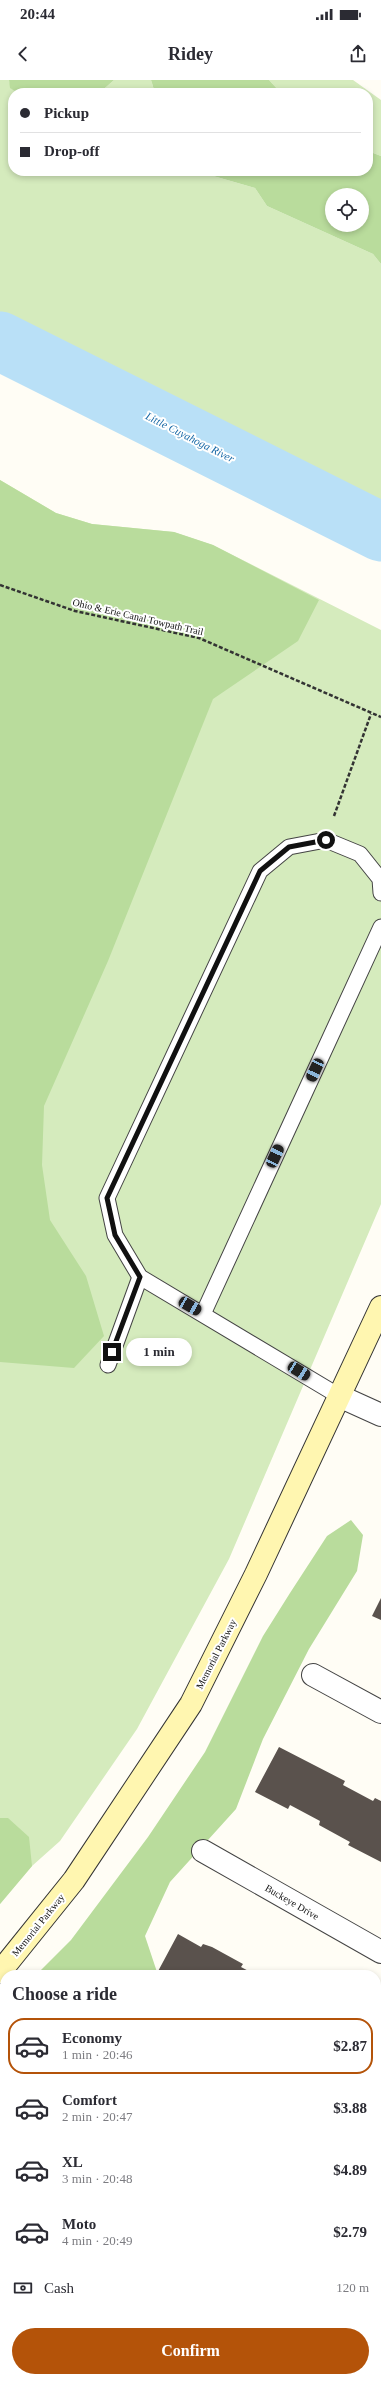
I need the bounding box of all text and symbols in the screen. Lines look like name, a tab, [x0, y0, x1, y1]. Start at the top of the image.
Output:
text: 20:44	[20, 6, 55, 22]
icon: back	[12, 43, 34, 65]
icon: share	[347, 43, 369, 65]
text: Ridey	[168, 44, 213, 64]
text: Pickup	[44, 105, 89, 121]
text: Drop-off	[44, 143, 100, 159]
map controls	[325, 188, 369, 232]
button: locate	[325, 188, 369, 232]
water label: Little Cuyahoga River	[143, 409, 237, 465]
street label: Ohio & Erie Canal Towpath Trail	[72, 597, 205, 637]
route start	[317, 831, 335, 849]
car	[304, 1057, 326, 1083]
car	[264, 1143, 286, 1169]
car	[177, 1295, 203, 1317]
callout: 1 min	[126, 1338, 192, 1366]
route end	[103, 1343, 121, 1361]
text: 1 min	[143, 1344, 175, 1359]
car	[286, 1360, 312, 1382]
street label: Memorial Parkway	[194, 1617, 238, 1691]
street label: Buckeye Drive	[263, 1882, 321, 1922]
street label: Memorial Parkway	[10, 1892, 66, 1958]
text: Choose a ride	[12, 1984, 117, 2004]
icon: car	[14, 2028, 50, 2064]
text: Economy	[62, 2030, 122, 2046]
text: $2.87	[333, 2038, 367, 2054]
text: 1 min · 20:46	[62, 2047, 132, 2062]
icon: car	[14, 2090, 50, 2126]
text: Comfort	[62, 2092, 117, 2108]
text: $3.88	[333, 2100, 367, 2116]
text: 2 min · 20:47	[62, 2109, 132, 2124]
icon: car	[14, 2152, 50, 2188]
text: XL	[62, 2154, 83, 2170]
text: $4.89	[333, 2162, 367, 2178]
text: 3 min · 20:48	[62, 2171, 132, 2186]
icon: car	[14, 2214, 50, 2250]
text: Moto	[62, 2216, 96, 2232]
text: $2.79	[333, 2224, 367, 2240]
text: 4 min · 20:49	[62, 2233, 132, 2248]
icon: cash	[12, 2277, 34, 2299]
text: Cash	[44, 2280, 74, 2296]
text: 120 m	[336, 2280, 369, 2295]
button: Confirm	[12, 2328, 369, 2374]

